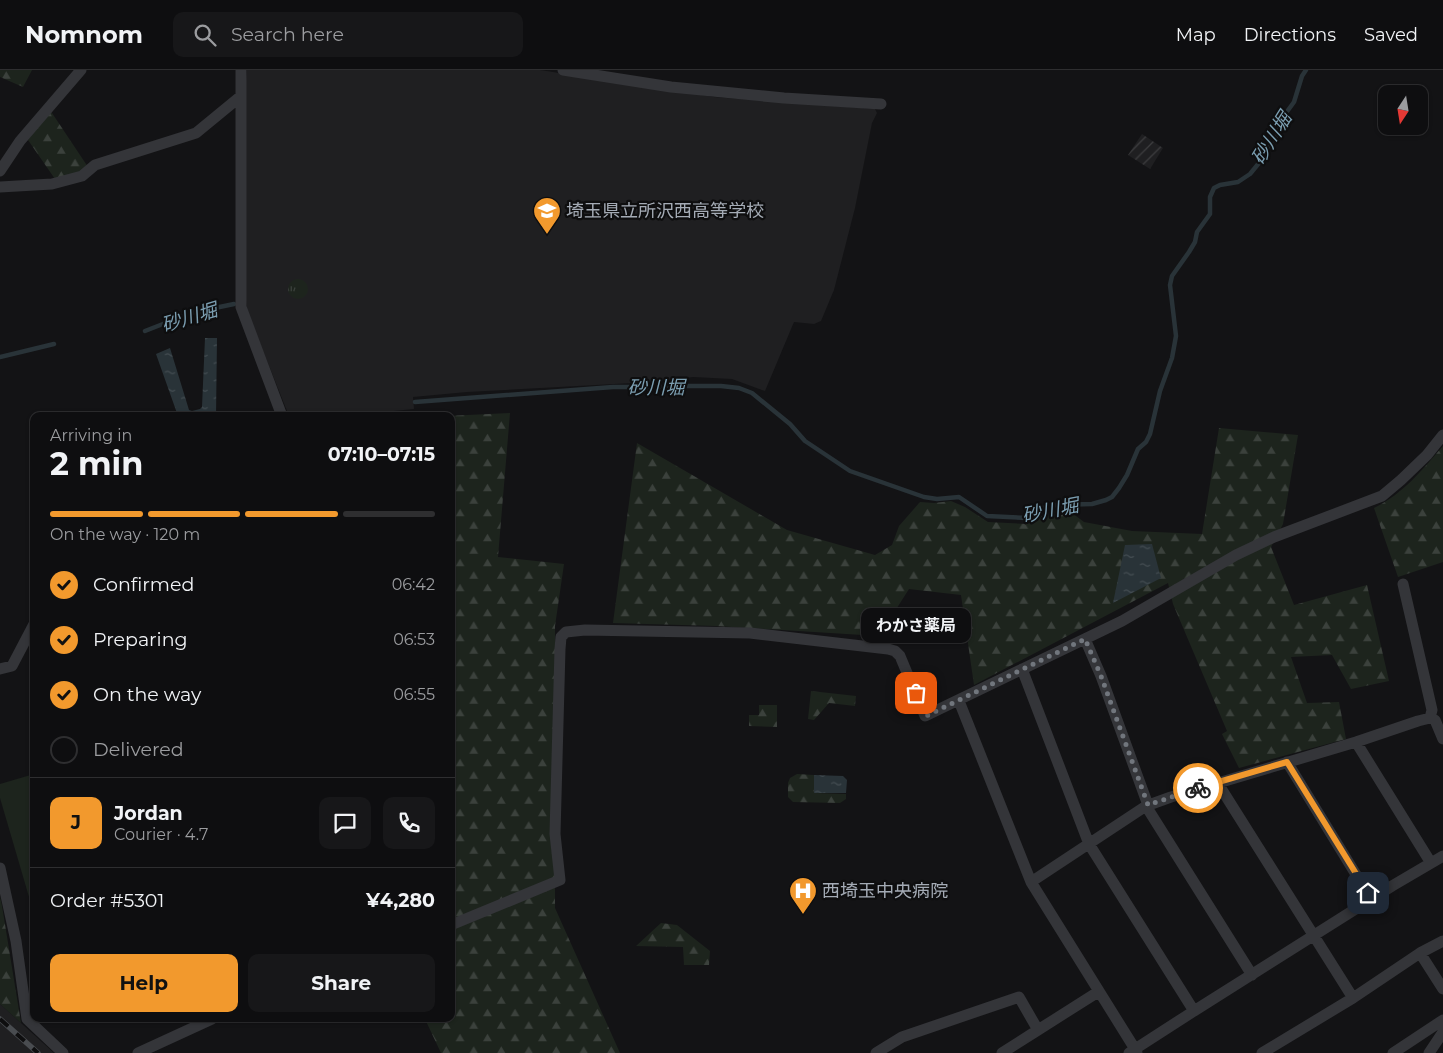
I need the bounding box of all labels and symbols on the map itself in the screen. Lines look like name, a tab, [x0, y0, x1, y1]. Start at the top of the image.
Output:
north arrow	[1378, 85, 1428, 135]
water label: 砂川堀	[1247, 105, 1298, 169]
school or university icon: 埼玉県立所沢西高等学校	[532, 196, 562, 235]
place label: 埼玉県立所沢西高等学校	[566, 200, 764, 222]
water label: 砂川堀	[159, 297, 223, 337]
water label: 砂川堀	[627, 376, 687, 399]
water label: 砂川堀	[1020, 493, 1083, 527]
callout: わかさ薬局	[861, 608, 971, 643]
pin	[895, 672, 937, 714]
courier	[1173, 763, 1223, 813]
pin	[1347, 872, 1389, 914]
hospital icon: 西埼玉中央病院	[788, 876, 818, 915]
place label: 西埼玉中央病院	[822, 880, 948, 902]

